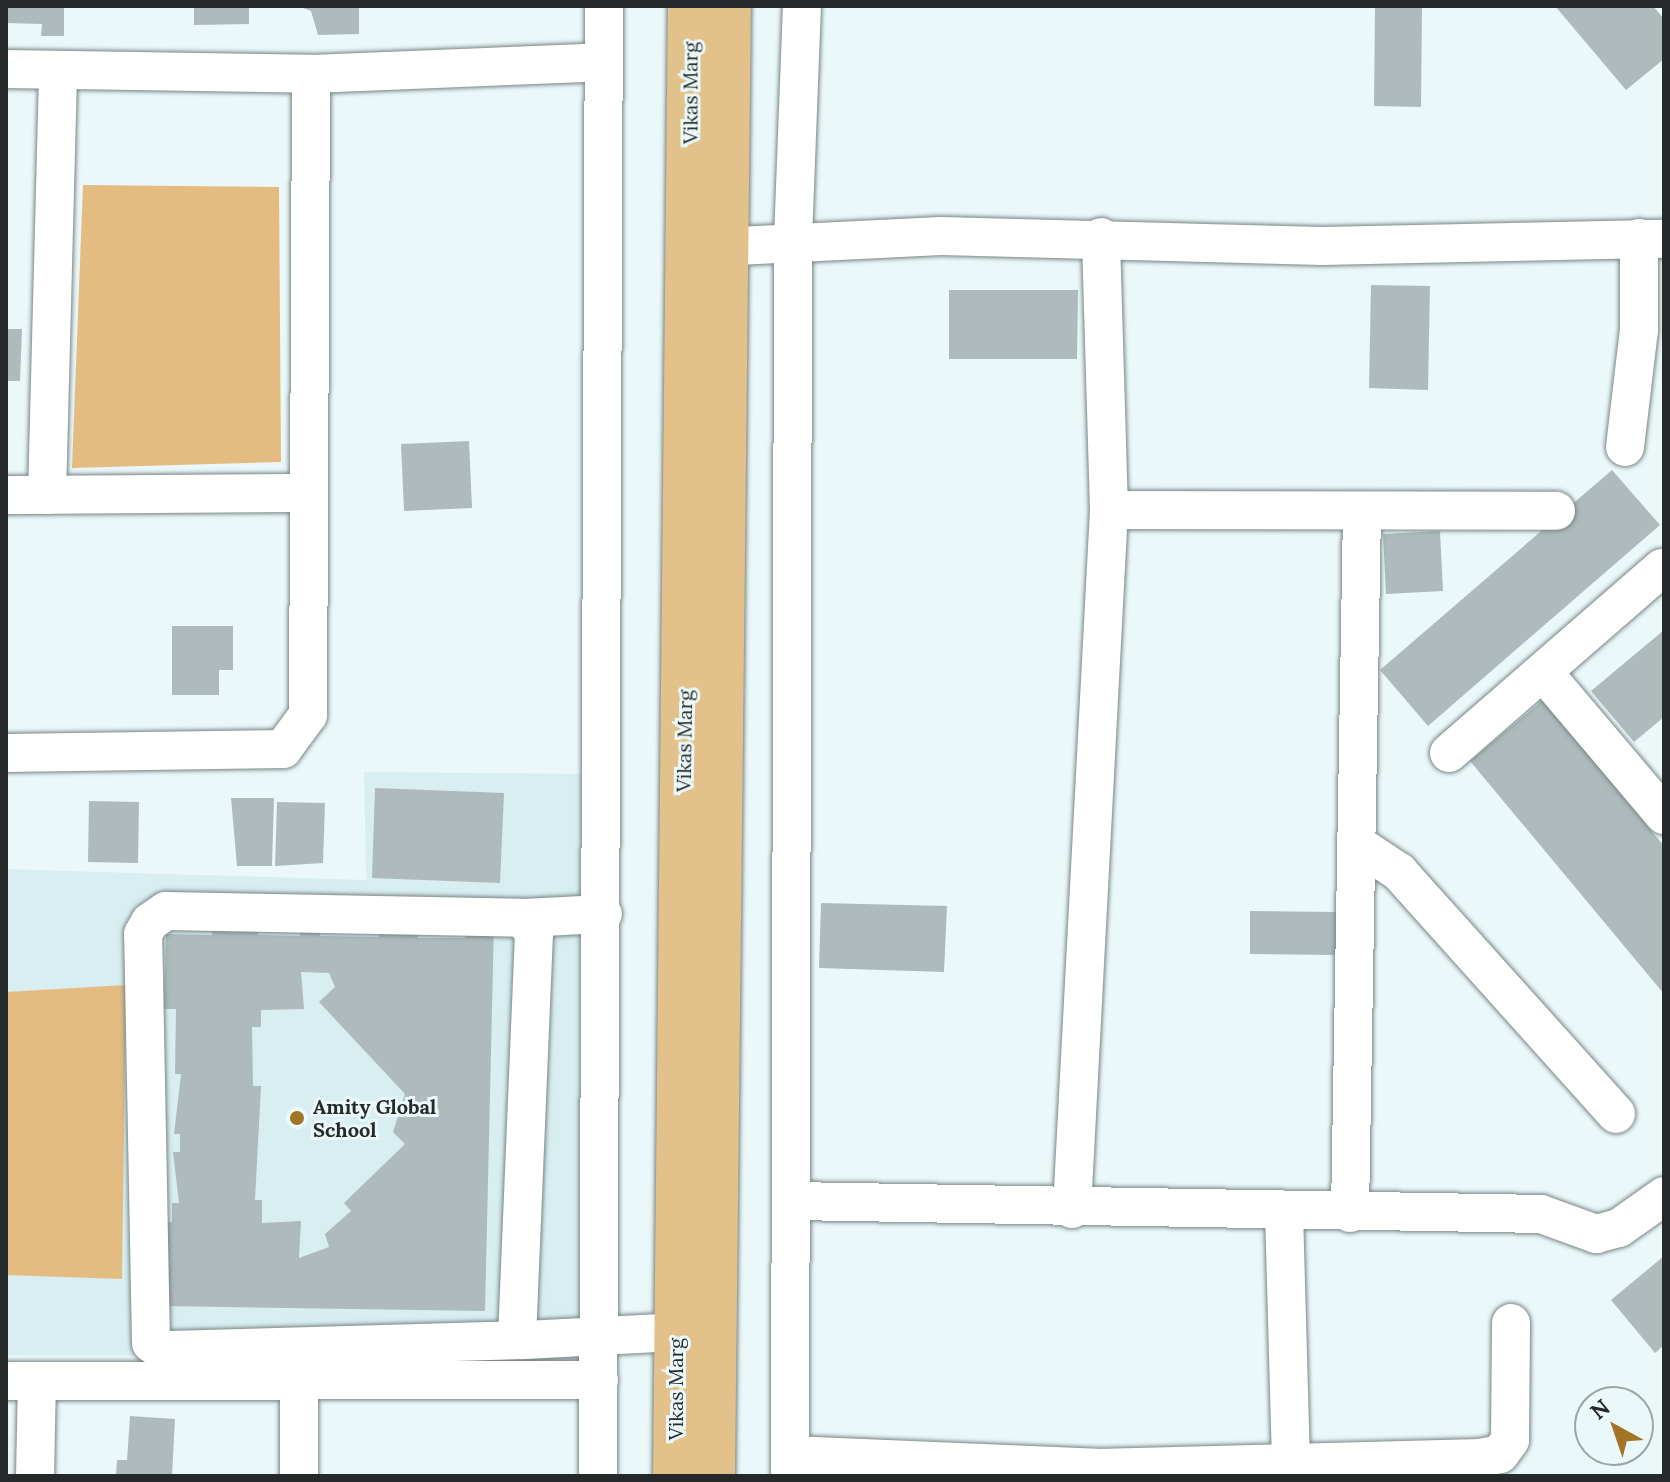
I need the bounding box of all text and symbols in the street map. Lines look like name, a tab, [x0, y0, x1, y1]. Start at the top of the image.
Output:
street label: Vikas Marg	[678, 42, 702, 144]
street label: Vikas Marg	[671, 690, 697, 792]
place label: Amity Global School	[313, 1094, 436, 1141]
marker: Amity Global School	[288, 1109, 306, 1127]
street label: Vikas Marg	[663, 1338, 687, 1440]
north arrow	[1574, 1386, 1654, 1466]
text: N	[1584, 1393, 1615, 1425]

